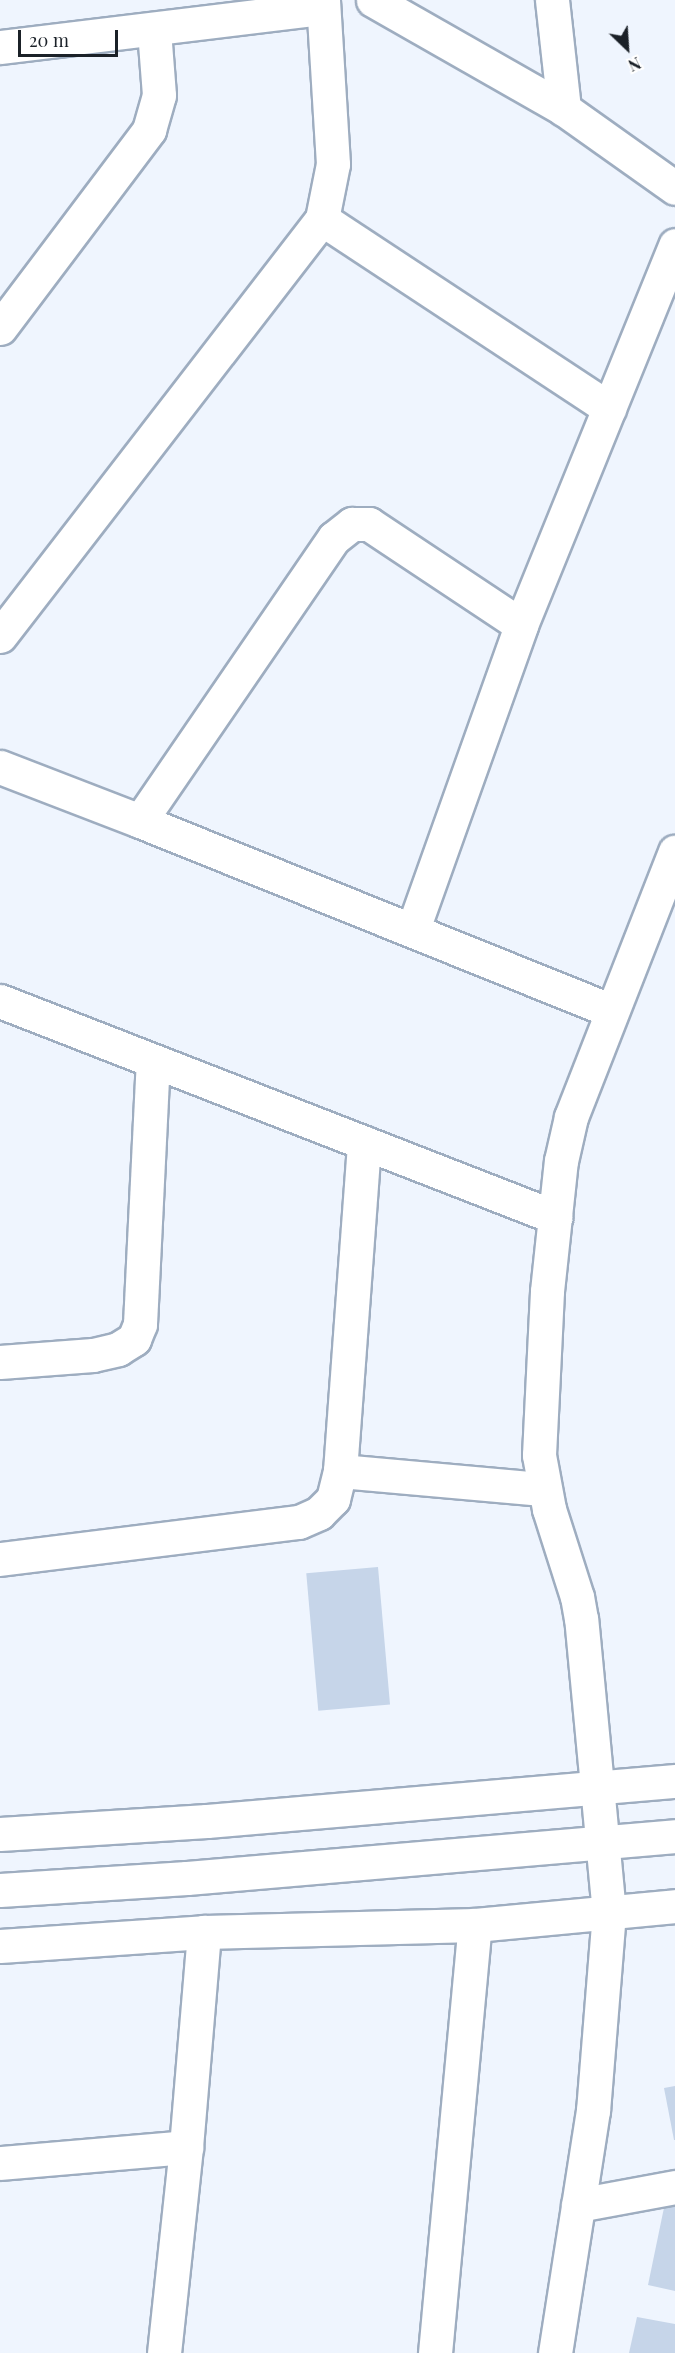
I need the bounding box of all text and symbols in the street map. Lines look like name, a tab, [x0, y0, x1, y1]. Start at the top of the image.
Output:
scale bar	[21, 18, 122, 56]
north arrow	[597, 18, 657, 78]
text: 20 m	[29, 28, 69, 52]
text: N	[625, 53, 644, 77]

